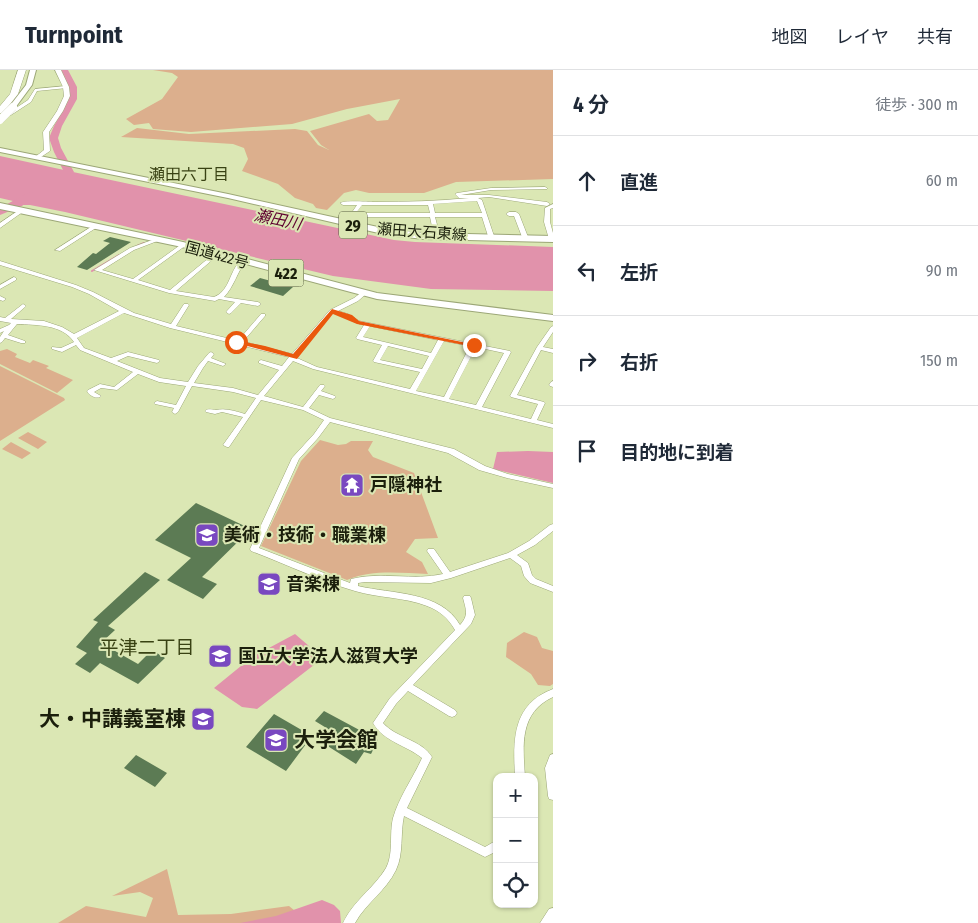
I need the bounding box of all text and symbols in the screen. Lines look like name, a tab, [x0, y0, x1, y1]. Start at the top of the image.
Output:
text: Turnpoint	[25, 21, 123, 49]
text: 地図	[772, 26, 808, 48]
text: レイヤ	[836, 26, 889, 48]
text: 共有	[917, 26, 953, 48]
text: 4 分	[573, 92, 609, 118]
text: 徒歩 · 300 m	[875, 95, 958, 114]
district label: 瀬田六丁目	[149, 165, 229, 184]
icon: ahead	[573, 167, 601, 195]
text: 直進	[620, 171, 658, 194]
text: 60 m	[926, 171, 958, 190]
water label: 瀬田川	[252, 205, 305, 234]
road number: 29	[339, 212, 367, 238]
street label: 瀬田大石東線	[376, 220, 468, 244]
street label: 国道422号	[183, 238, 251, 272]
icon: left	[573, 257, 601, 285]
road number: 422	[268, 260, 304, 287]
text: 左折	[620, 261, 658, 284]
text: 90 m	[926, 261, 958, 280]
route start	[225, 331, 248, 354]
route end	[463, 334, 486, 357]
icon: right	[573, 347, 601, 375]
text: 右折	[620, 351, 658, 374]
text: 150 m	[920, 351, 958, 370]
icon: arrive	[573, 437, 601, 465]
text: 目的地に到着	[620, 441, 734, 464]
temple icon: 戸隠神社	[339, 472, 365, 498]
place label: 戸隠神社	[370, 474, 442, 496]
school or university icon: 美術・技術・職業棟	[194, 522, 220, 548]
place label: 美術・技術・職業棟	[224, 524, 386, 546]
school or university icon: 音楽棟	[256, 571, 282, 597]
place label: 音楽棟	[286, 573, 340, 595]
district label: 平津二丁目	[99, 636, 195, 659]
school or university icon: 国立大学法人滋賀大学	[207, 643, 233, 669]
place label: 国立大学法人滋賀大学	[238, 645, 418, 667]
place label: 大・中講義室棟	[39, 706, 186, 732]
school or university icon: 大・中講義室棟	[190, 706, 216, 732]
school or university icon: 大学会館	[263, 727, 289, 753]
place label: 大学会館	[294, 727, 378, 753]
map controls	[493, 773, 538, 908]
button: +	[493, 773, 538, 818]
button: −	[493, 818, 538, 863]
button: locate	[493, 863, 538, 908]

